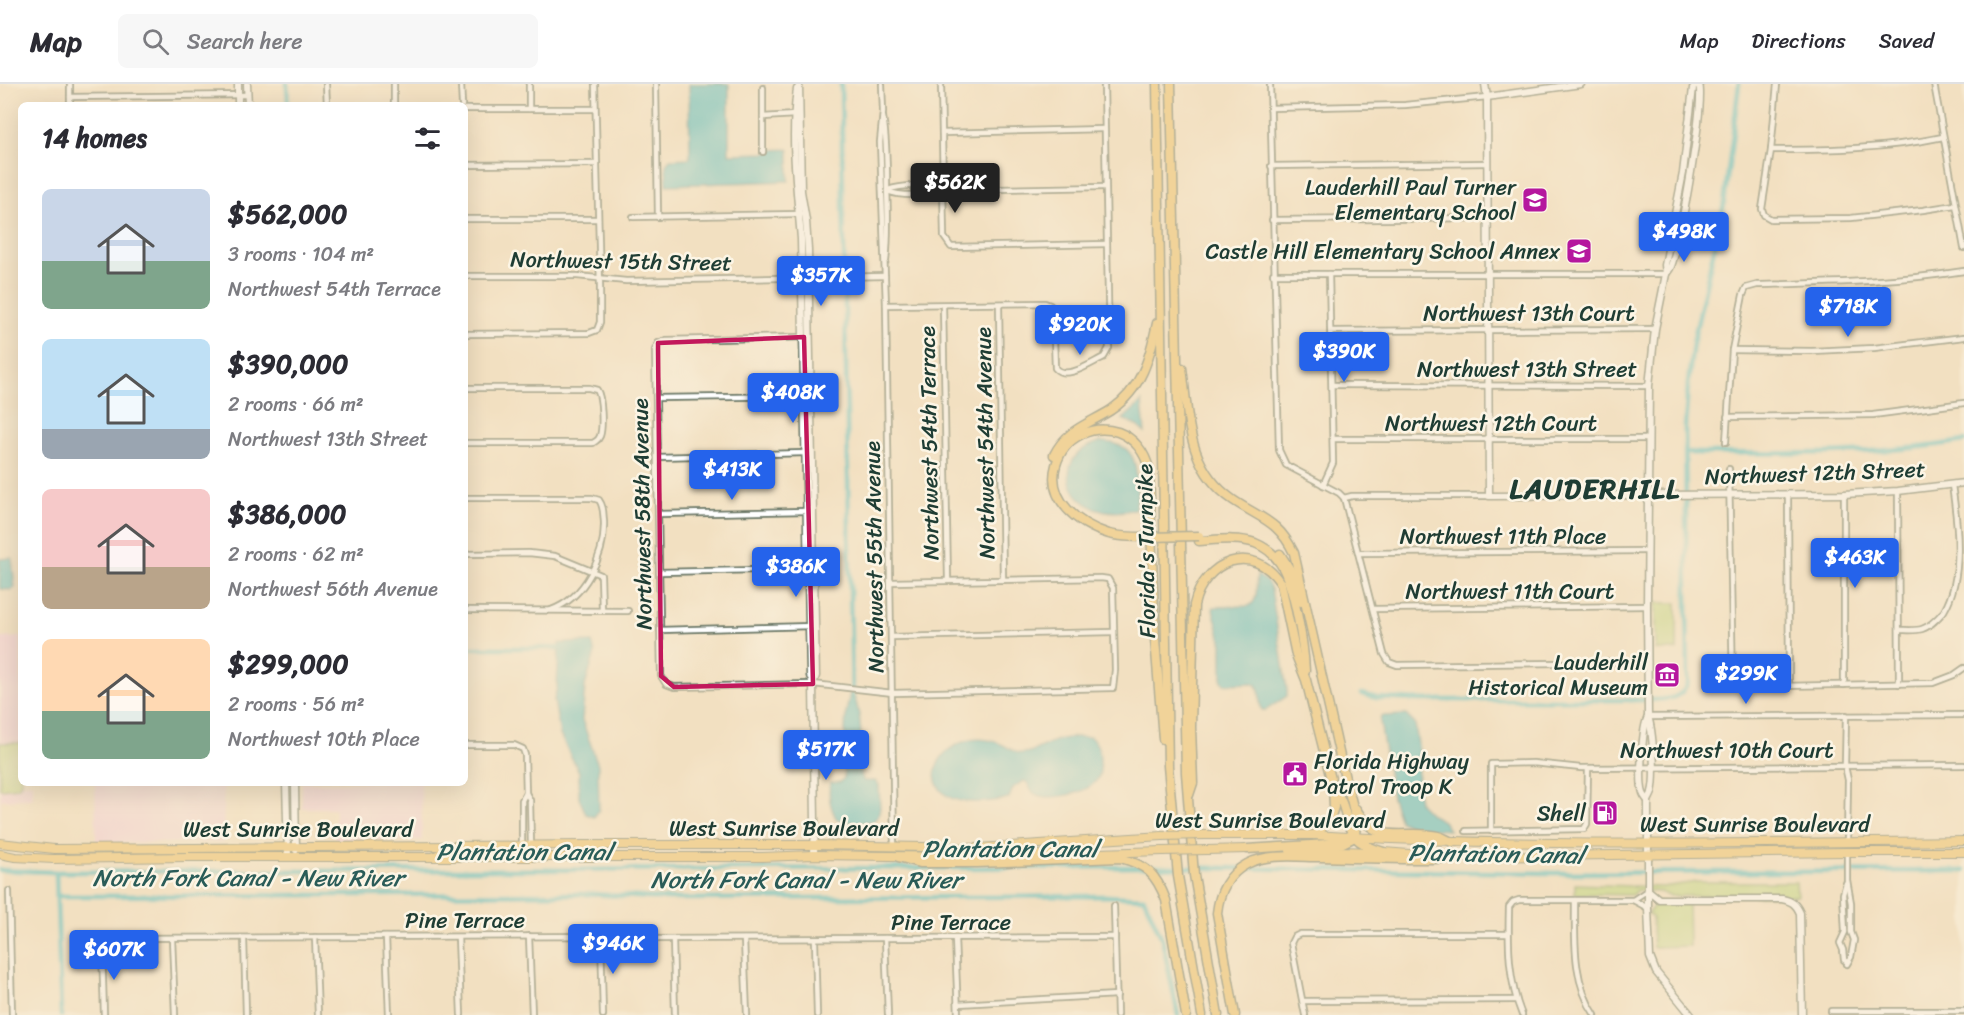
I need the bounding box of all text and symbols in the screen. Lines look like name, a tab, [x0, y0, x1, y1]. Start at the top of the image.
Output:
search box	[118, 14, 538, 68]
text: Map	[30, 17, 82, 66]
text: Search here	[187, 22, 303, 61]
text: Map	[1680, 22, 1718, 60]
text: Directions	[1751, 22, 1846, 60]
text: Saved	[1879, 22, 1934, 60]
icon: search	[139, 25, 172, 58]
text: 14 homes	[42, 115, 147, 161]
icon: filters	[411, 122, 444, 155]
pin: $562K	[913, 163, 997, 214]
text: $562K	[925, 165, 985, 200]
place label: Lauderhill Paul Turner Elementary School	[1305, 168, 1517, 232]
school or university icon: Lauderhill Paul Turner Elementary School	[1520, 185, 1550, 215]
text: $562,000	[228, 191, 347, 237]
pin: $498K	[1642, 212, 1726, 263]
icon: home	[90, 213, 162, 285]
text: $498K	[1653, 214, 1715, 249]
place label: Castle Hill Elementary School Annex	[1206, 232, 1561, 271]
school or university icon: Castle Hill Elementary School Annex	[1564, 236, 1594, 266]
text: 3 rooms · 104 m²	[228, 237, 374, 272]
street label: Northwest 15th Street	[510, 240, 732, 282]
pin: $357K	[779, 256, 863, 307]
text: $357K	[791, 258, 851, 293]
text: Northwest 54th Terrace	[228, 272, 441, 307]
pin: $718K	[1806, 287, 1890, 338]
text: $718K	[1819, 289, 1877, 324]
street label: Northwest 13th Court	[1423, 294, 1635, 333]
pin: $920K	[1038, 305, 1122, 356]
text: $920K	[1049, 307, 1111, 342]
street label: Northwest 54th Terrace	[907, 325, 951, 560]
street label: Northwest 54th Avenue	[963, 326, 1007, 559]
pin: $390K	[1302, 332, 1386, 383]
text: $390K	[1313, 334, 1375, 369]
text: $390,000	[228, 341, 348, 387]
street label: Northwest 13th Street	[1417, 350, 1637, 389]
icon: home	[90, 363, 162, 435]
pin: $408K	[751, 373, 835, 424]
text: $408K	[762, 375, 824, 410]
text: 2 rooms · 66 m²	[228, 387, 364, 422]
street label: Northwest 58th Avenue	[620, 397, 664, 630]
street label: Northwest 12th Court	[1385, 404, 1597, 443]
text: Northwest 13th Street	[228, 422, 428, 457]
street label: Northwest 55th Avenue	[852, 440, 896, 673]
pin: $413K	[690, 450, 774, 501]
street label: Northwest 12th Street	[1704, 450, 1926, 496]
text: $413K	[703, 452, 761, 487]
street label: Florida's Turnpike	[1125, 463, 1167, 638]
district label: LAUDERHILL	[1510, 464, 1680, 513]
text: $386,000	[228, 491, 347, 537]
icon: home	[90, 513, 162, 585]
street label: Northwest 11th Place	[1400, 517, 1606, 556]
text: 2 rooms · 62 m²	[228, 537, 364, 572]
pin: $463K	[1813, 538, 1897, 589]
text: $463K	[1825, 540, 1885, 575]
pin: $386K	[754, 547, 838, 598]
text: $386K	[766, 549, 826, 584]
text: Northwest 56th Avenue	[228, 572, 438, 607]
street label: Northwest 11th Court	[1406, 572, 1615, 611]
text: $299,000	[228, 641, 349, 687]
place label: Lauderhill Historical Museum	[1468, 643, 1649, 707]
pin: $299K	[1704, 654, 1788, 705]
text: $299K	[1715, 656, 1777, 691]
museum icon: Lauderhill Historical Museum	[1652, 660, 1682, 690]
icon: home	[90, 663, 162, 735]
text: 2 rooms · 56 m²	[228, 687, 365, 722]
text: Northwest 10th Place	[228, 722, 420, 757]
pin: $517K	[784, 730, 868, 781]
street label: Northwest 10th Court	[1620, 731, 1834, 770]
text: $517K	[797, 732, 855, 767]
place label: Florida Highway Patrol Troop K	[1314, 742, 1469, 806]
public building icon: Florida Highway Patrol Troop K	[1280, 759, 1310, 789]
place label: Shell	[1537, 794, 1587, 833]
fuel station icon: Shell	[1590, 798, 1620, 828]
street label: West Sunrise Boulevard	[1155, 801, 1386, 840]
street label: West Sunrise Boulevard	[1640, 805, 1871, 844]
street label: West Sunrise Boulevard	[669, 809, 900, 848]
street label: West Sunrise Boulevard	[183, 810, 414, 849]
water label: Plantation Canal	[922, 828, 1103, 870]
water label: Plantation Canal	[436, 831, 617, 873]
water label: Plantation Canal	[1408, 831, 1589, 877]
water label: North Fork Canal - New River	[93, 857, 407, 899]
water label: North Fork Canal - New River	[651, 859, 965, 901]
street label: Pine Terrace	[405, 901, 525, 940]
street label: Pine Terrace	[891, 903, 1011, 942]
pin: $946K	[571, 924, 655, 975]
text: $946K	[582, 926, 644, 961]
pin: $607K	[72, 930, 156, 981]
text: $607K	[83, 932, 145, 967]

